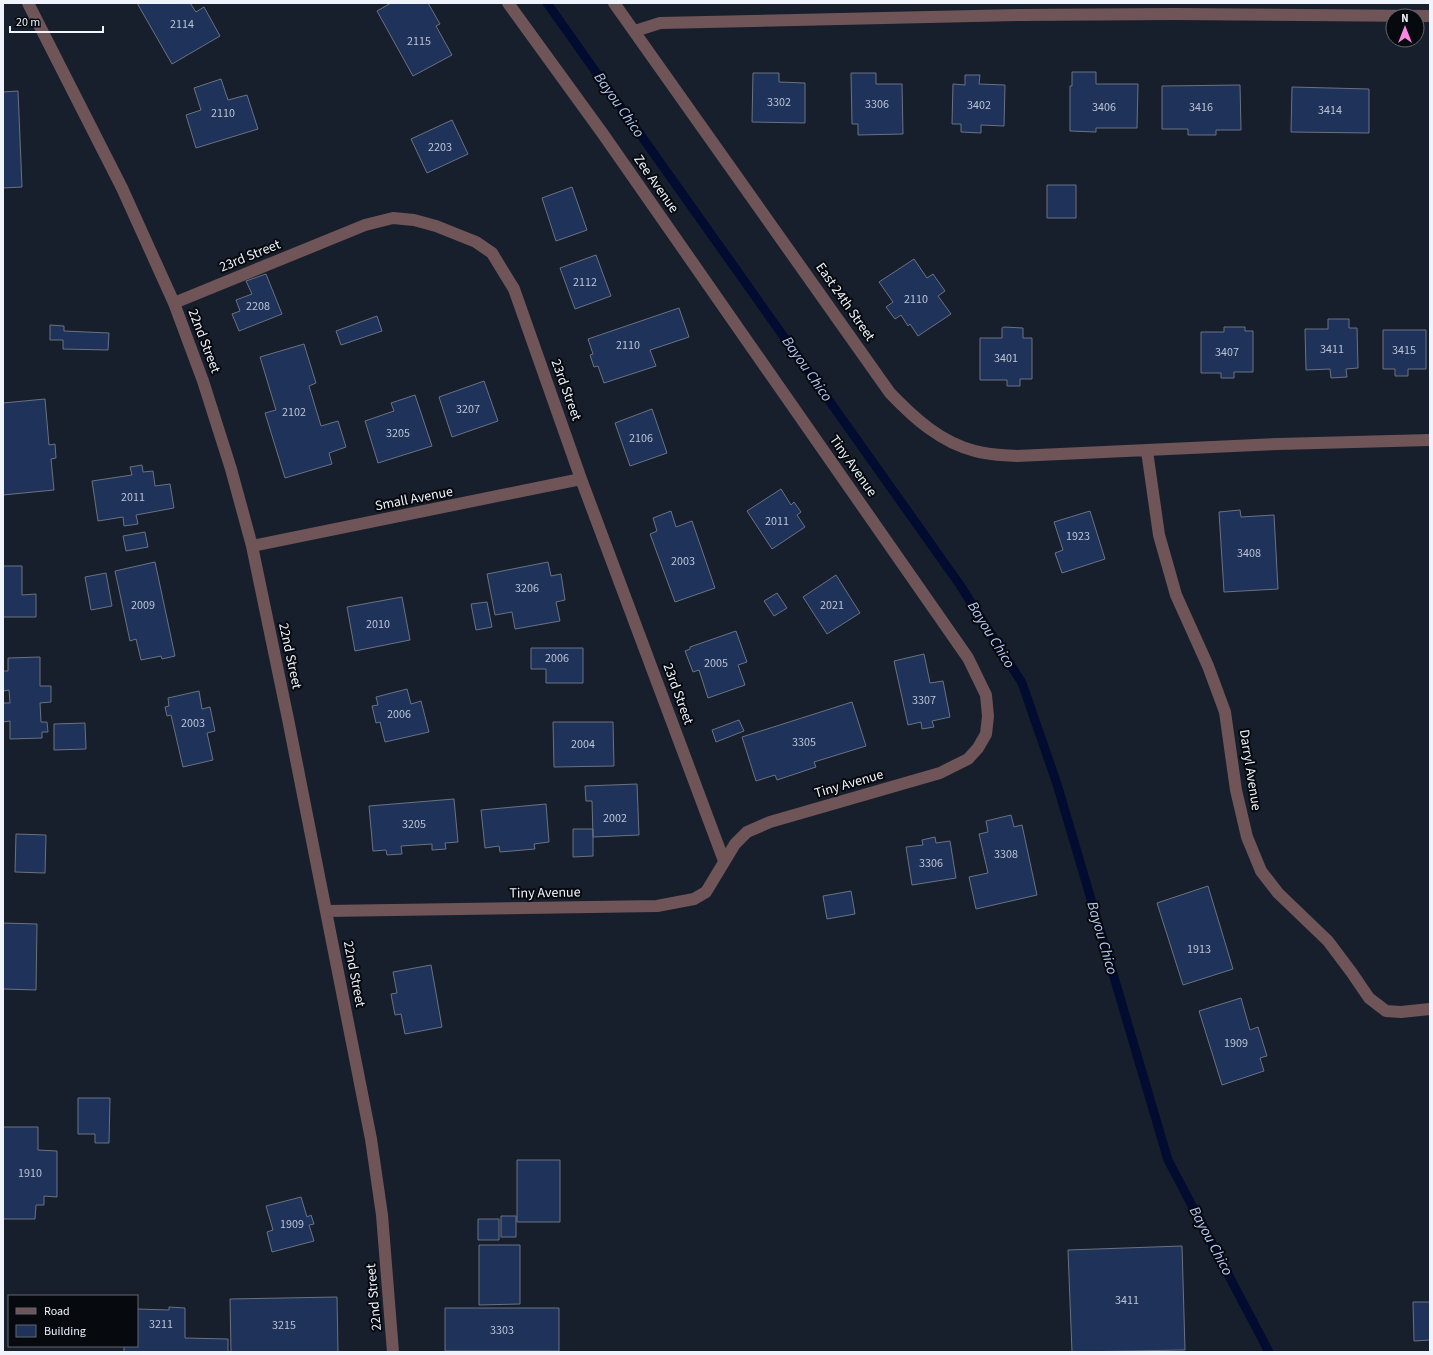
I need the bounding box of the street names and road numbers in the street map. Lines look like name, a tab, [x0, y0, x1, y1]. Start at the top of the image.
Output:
street label: Zee Avenue	[629, 151, 683, 217]
street label: 23rd Street	[216, 235, 284, 277]
street label: East 24th Street	[811, 259, 880, 346]
street label: 22nd Street	[183, 306, 225, 376]
street label: 23rd Street	[546, 356, 586, 424]
street label: Tiny Avenue	[824, 431, 882, 501]
street label: Small Avenue	[373, 482, 455, 516]
street label: 22nd Street	[273, 621, 307, 691]
street label: 23rd Street	[658, 660, 698, 728]
street label: Darryl Avenue	[1234, 728, 1266, 812]
street label: Tiny Avenue	[812, 765, 886, 803]
street label: Tiny Avenue	[509, 882, 581, 904]
street label: 22nd Street	[338, 939, 370, 1009]
street label: 22nd Street	[361, 1262, 387, 1331]

